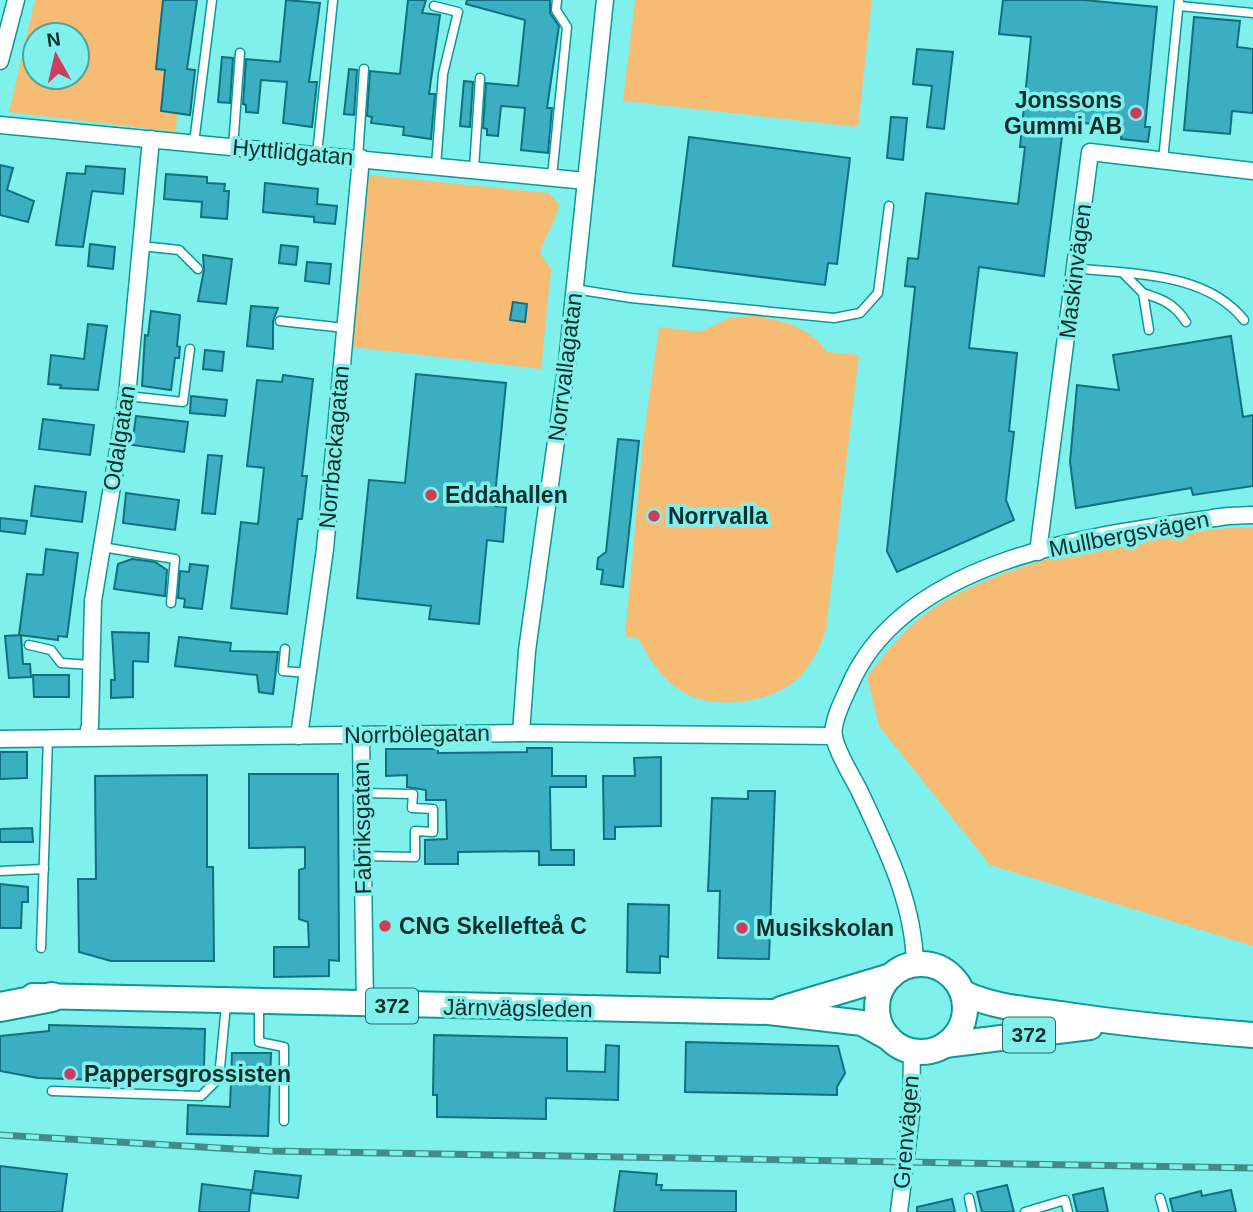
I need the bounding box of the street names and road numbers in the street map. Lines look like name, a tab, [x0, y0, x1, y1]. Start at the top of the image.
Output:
street label: Hyttlidgatan	[231, 134, 355, 170]
street label: Maskinvägen	[1054, 202, 1096, 340]
street label: Norrvallagatan	[543, 291, 587, 443]
street label: Norrbackagatan	[314, 364, 354, 530]
street label: Odalgatan	[98, 384, 140, 492]
street label: Mullbergsvägen	[1047, 506, 1211, 562]
street label: Norrbölegatan	[344, 720, 490, 748]
street label: Fabriksgatan	[348, 761, 376, 895]
road number: 372	[366, 988, 418, 1024]
street label: Järnvägsleden	[443, 994, 593, 1022]
road number: 372	[1003, 1018, 1055, 1052]
street label: Grenvägen	[888, 1074, 924, 1190]

